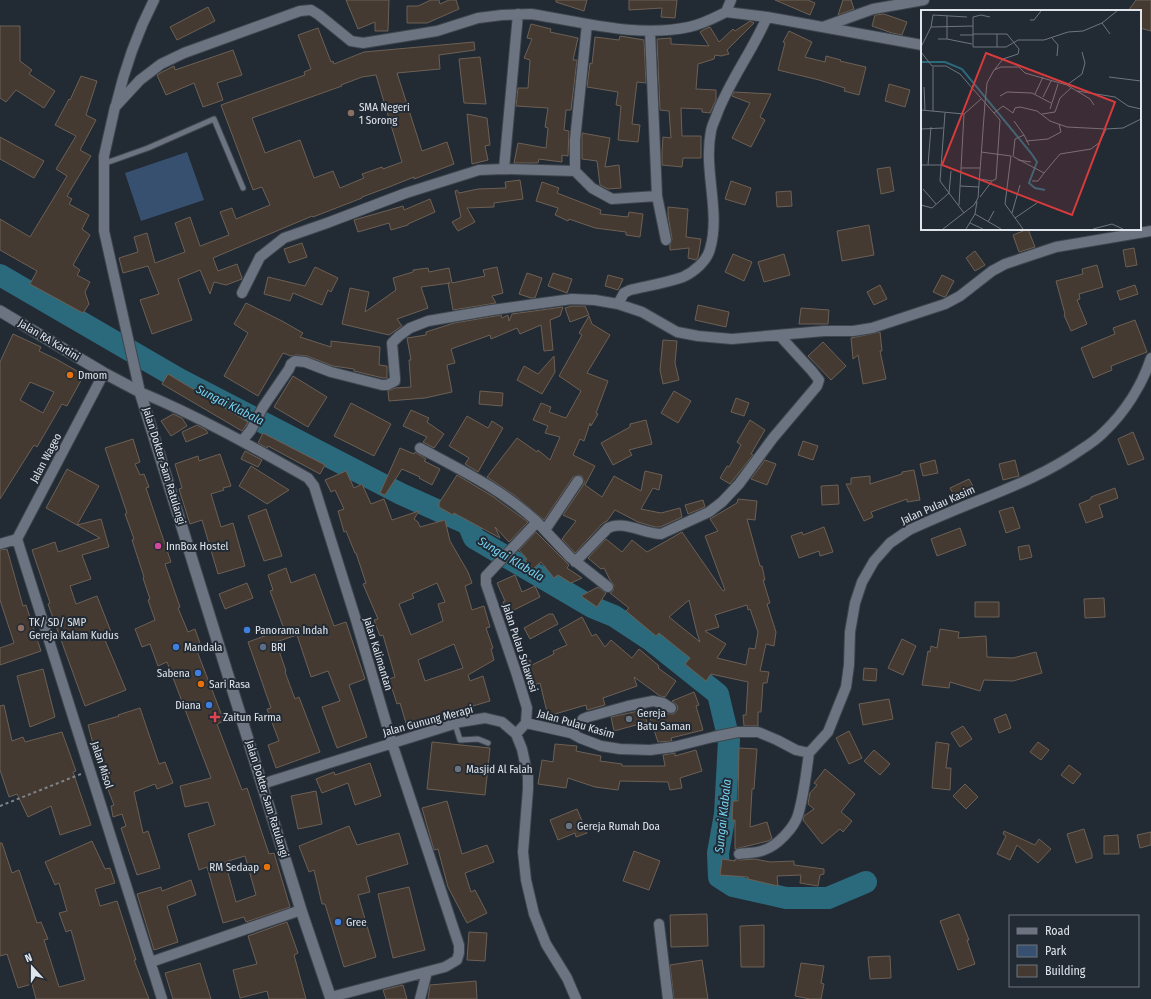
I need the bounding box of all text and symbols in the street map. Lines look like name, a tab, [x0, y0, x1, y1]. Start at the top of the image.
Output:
inset map	[921, 10, 1141, 230]
place label: SMA Negeri 1 Sorong	[359, 101, 410, 127]
marker: SMA Negeri 1 Sorong	[346, 108, 356, 118]
street label: Jalan RA Kartini	[16, 317, 82, 364]
place label: Dmom	[78, 369, 107, 382]
marker: Dmom	[65, 370, 75, 380]
water label: Sungai Klabala	[193, 381, 266, 428]
street label: Jalan Dokter Sam Ratulangi	[140, 406, 188, 526]
street label: Jalan Wageo	[28, 431, 65, 485]
street label: Jalan Pulau Kasim	[899, 483, 977, 527]
water label: Sungai Klabala	[475, 533, 546, 584]
place label: InnBox Hostel	[166, 540, 229, 553]
marker: InnBox Hostel	[153, 541, 163, 551]
street label: Jalan Pulau Sulawesi	[500, 602, 540, 694]
place label: TK/ SD/ SMP Gereja Kalam Kudus	[29, 616, 119, 642]
street label: Jalan Kalimantan	[361, 616, 395, 692]
marker: TK/ SD/ SMP Gereja Kalam Kudus	[16, 623, 26, 633]
place label: Panorama Indah	[255, 624, 328, 637]
marker: Panorama Indah	[242, 625, 252, 635]
place label: Mandala	[184, 641, 222, 654]
place label: BRI	[271, 641, 286, 654]
marker: Mandala	[171, 642, 181, 652]
marker: BRI	[258, 642, 268, 652]
place label: Sabena	[157, 667, 190, 680]
marker: Sabena	[193, 668, 203, 678]
place label: Sari Rasa	[209, 678, 250, 691]
marker: Sari Rasa	[196, 679, 206, 689]
place label: Diana	[175, 699, 201, 712]
marker: Diana	[204, 700, 214, 710]
street label: Jalan Gunung Merapi	[381, 703, 475, 739]
street label: Jalan Pulau Kasim	[536, 707, 616, 741]
place label: Gereja Batu Saman	[637, 707, 691, 733]
place label: Zaitun Farma	[223, 711, 281, 724]
marker: Zaitun Farma	[210, 712, 220, 722]
marker: Gereja Batu Saman	[624, 714, 634, 724]
street label: Jalan Dokter Sam Ratulangi	[243, 739, 291, 859]
street label: Jalan Misol	[88, 740, 116, 790]
place label: Masjid Al Falah	[466, 763, 533, 776]
marker: Masjid Al Falah	[453, 764, 463, 774]
water label: Sungai Klabala	[712, 778, 734, 855]
place label: Gereja Rumah Doa	[577, 820, 660, 833]
marker: Gereja Rumah Doa	[564, 821, 574, 831]
place label: RM Sedaap	[209, 861, 259, 874]
marker: RM Sedaap	[262, 862, 272, 872]
legend	[1009, 915, 1139, 987]
place label: Gree	[346, 916, 367, 929]
marker: Gree	[333, 917, 343, 927]
text: Road	[1045, 924, 1070, 938]
text: Park	[1045, 944, 1067, 958]
north arrow	[12, 947, 52, 987]
text: N	[23, 951, 34, 965]
text: Building	[1045, 964, 1086, 978]

